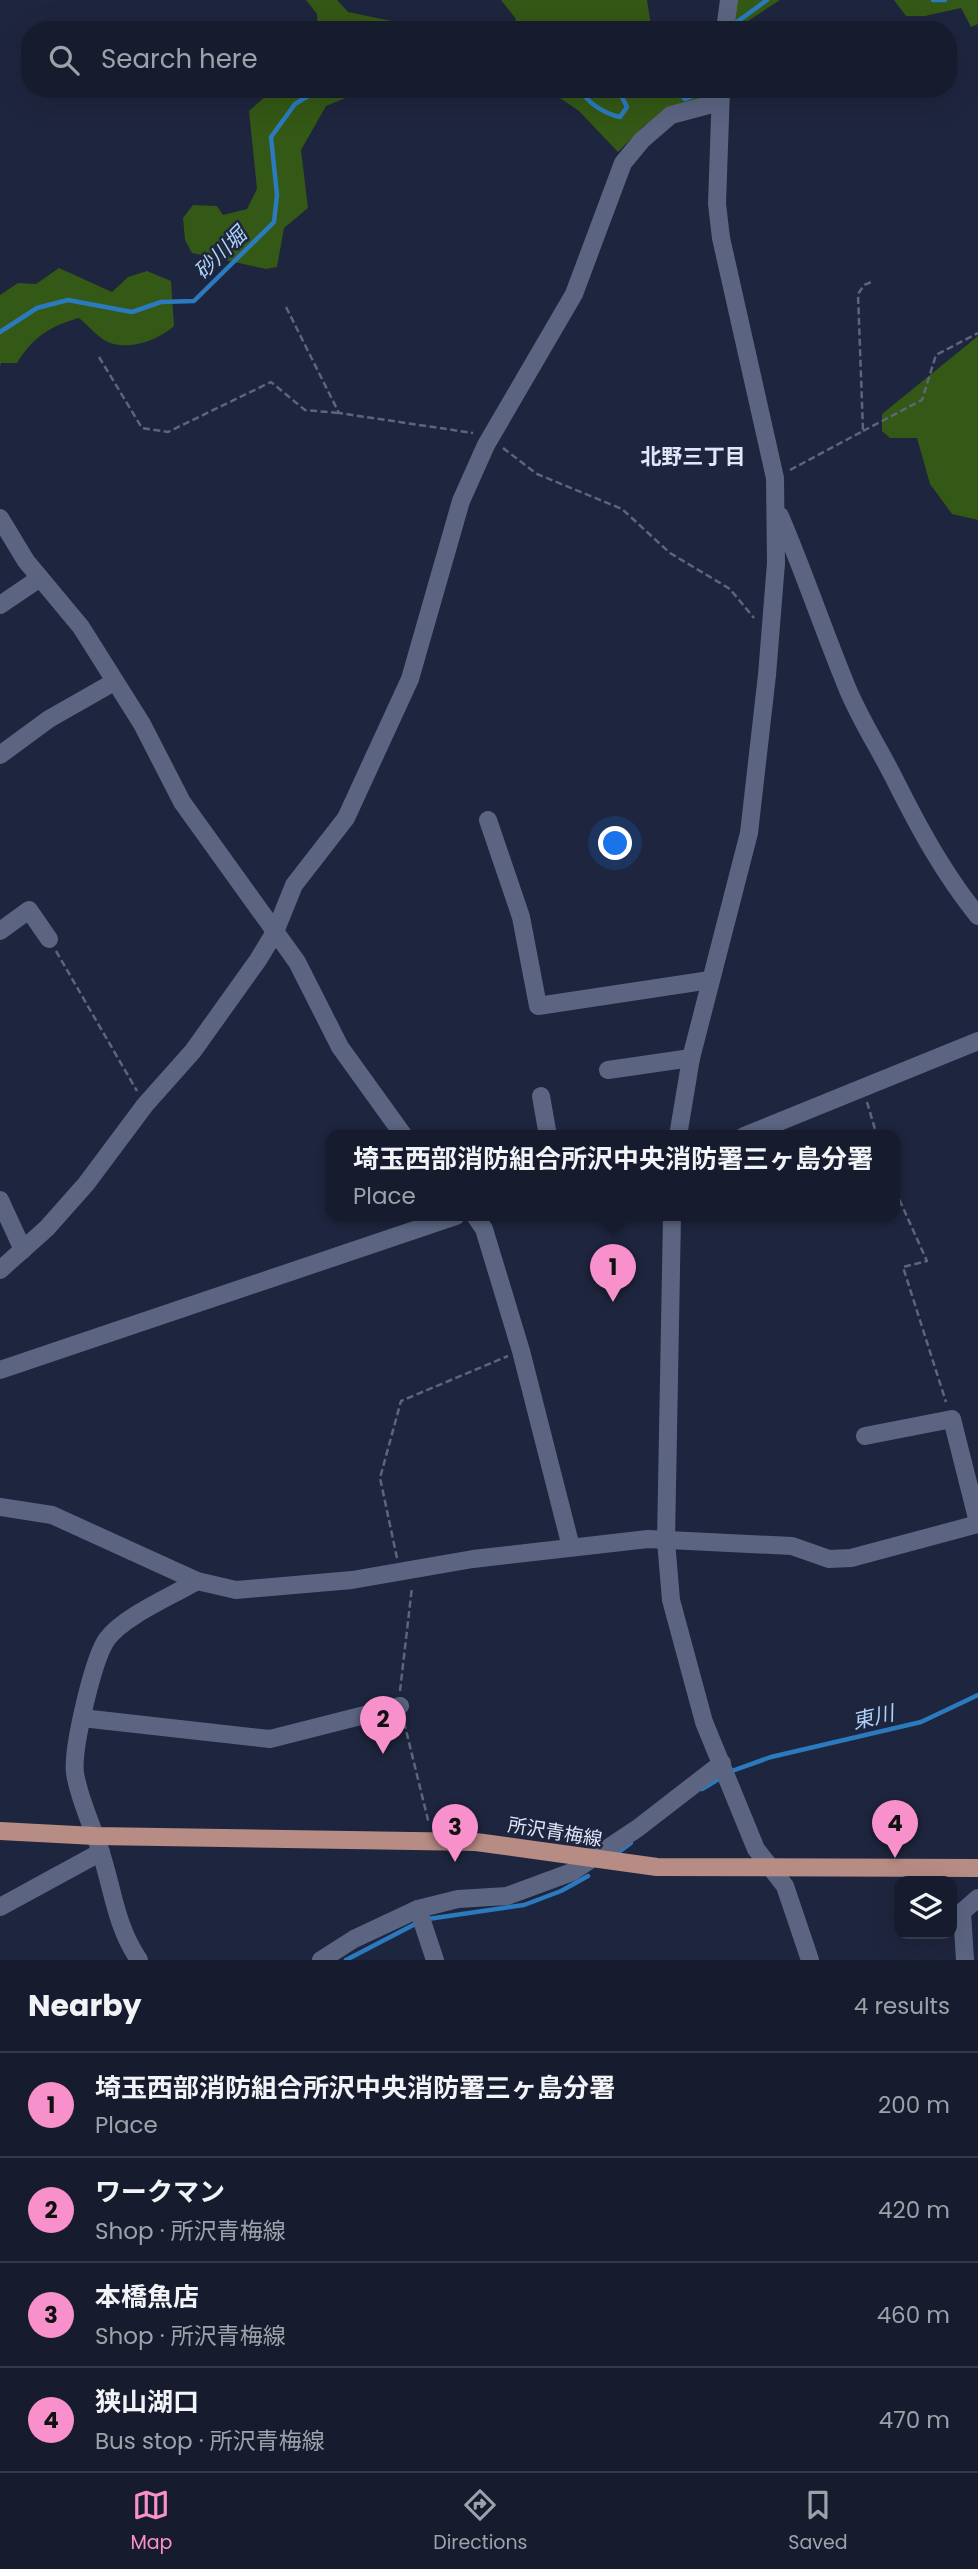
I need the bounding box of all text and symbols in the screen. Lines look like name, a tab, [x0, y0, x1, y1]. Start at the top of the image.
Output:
search box	[21, 21, 957, 98]
icon: search	[45, 41, 83, 79]
text: Search here	[101, 41, 258, 77]
water label: 砂川堀	[187, 218, 255, 286]
district label: 北野三丁目	[641, 442, 746, 471]
your location	[598, 826, 632, 860]
popup	[326, 1130, 900, 1221]
text: 埼玉西部消防組合所沢中央消防署三ヶ島分署	[353, 1141, 873, 1177]
text: Place	[353, 1180, 416, 1212]
pin: 1	[590, 1244, 636, 1302]
pin: 2	[360, 1696, 406, 1754]
water label: 東川	[849, 1698, 899, 1736]
pin: 4	[872, 1800, 918, 1858]
pin: 3	[432, 1804, 478, 1862]
street label: 所沢青梅線	[506, 1811, 604, 1853]
map controls	[894, 1876, 957, 1939]
button: layers	[894, 1876, 957, 1939]
text: Nearby	[28, 1984, 142, 2027]
text: 4 results	[854, 1990, 950, 2022]
text: 埼玉西部消防組合所沢中央消防署三ヶ島分署	[95, 2070, 615, 2106]
text: 1	[47, 2089, 55, 2121]
text: 200 m	[878, 2089, 950, 2121]
text: Place	[95, 2109, 158, 2141]
text: ワークマン	[95, 2174, 225, 2210]
text: 2	[44, 2194, 58, 2226]
text: 420 m	[878, 2194, 950, 2226]
text: Shop · 所沢青梅線	[95, 2215, 286, 2247]
text: 本橋魚店	[95, 2279, 199, 2315]
text: 3	[44, 2299, 58, 2331]
text: 460 m	[877, 2299, 950, 2331]
text: Shop · 所沢青梅線	[95, 2320, 286, 2352]
text: 狭山湖口	[95, 2384, 199, 2420]
text: 4	[43, 2404, 59, 2436]
text: 470 m	[879, 2404, 950, 2436]
text: Bus stop · 所沢青梅線	[95, 2425, 325, 2457]
tab: Map	[130, 2486, 172, 2557]
tab: Directions	[433, 2486, 528, 2557]
tab: Saved	[788, 2486, 848, 2557]

